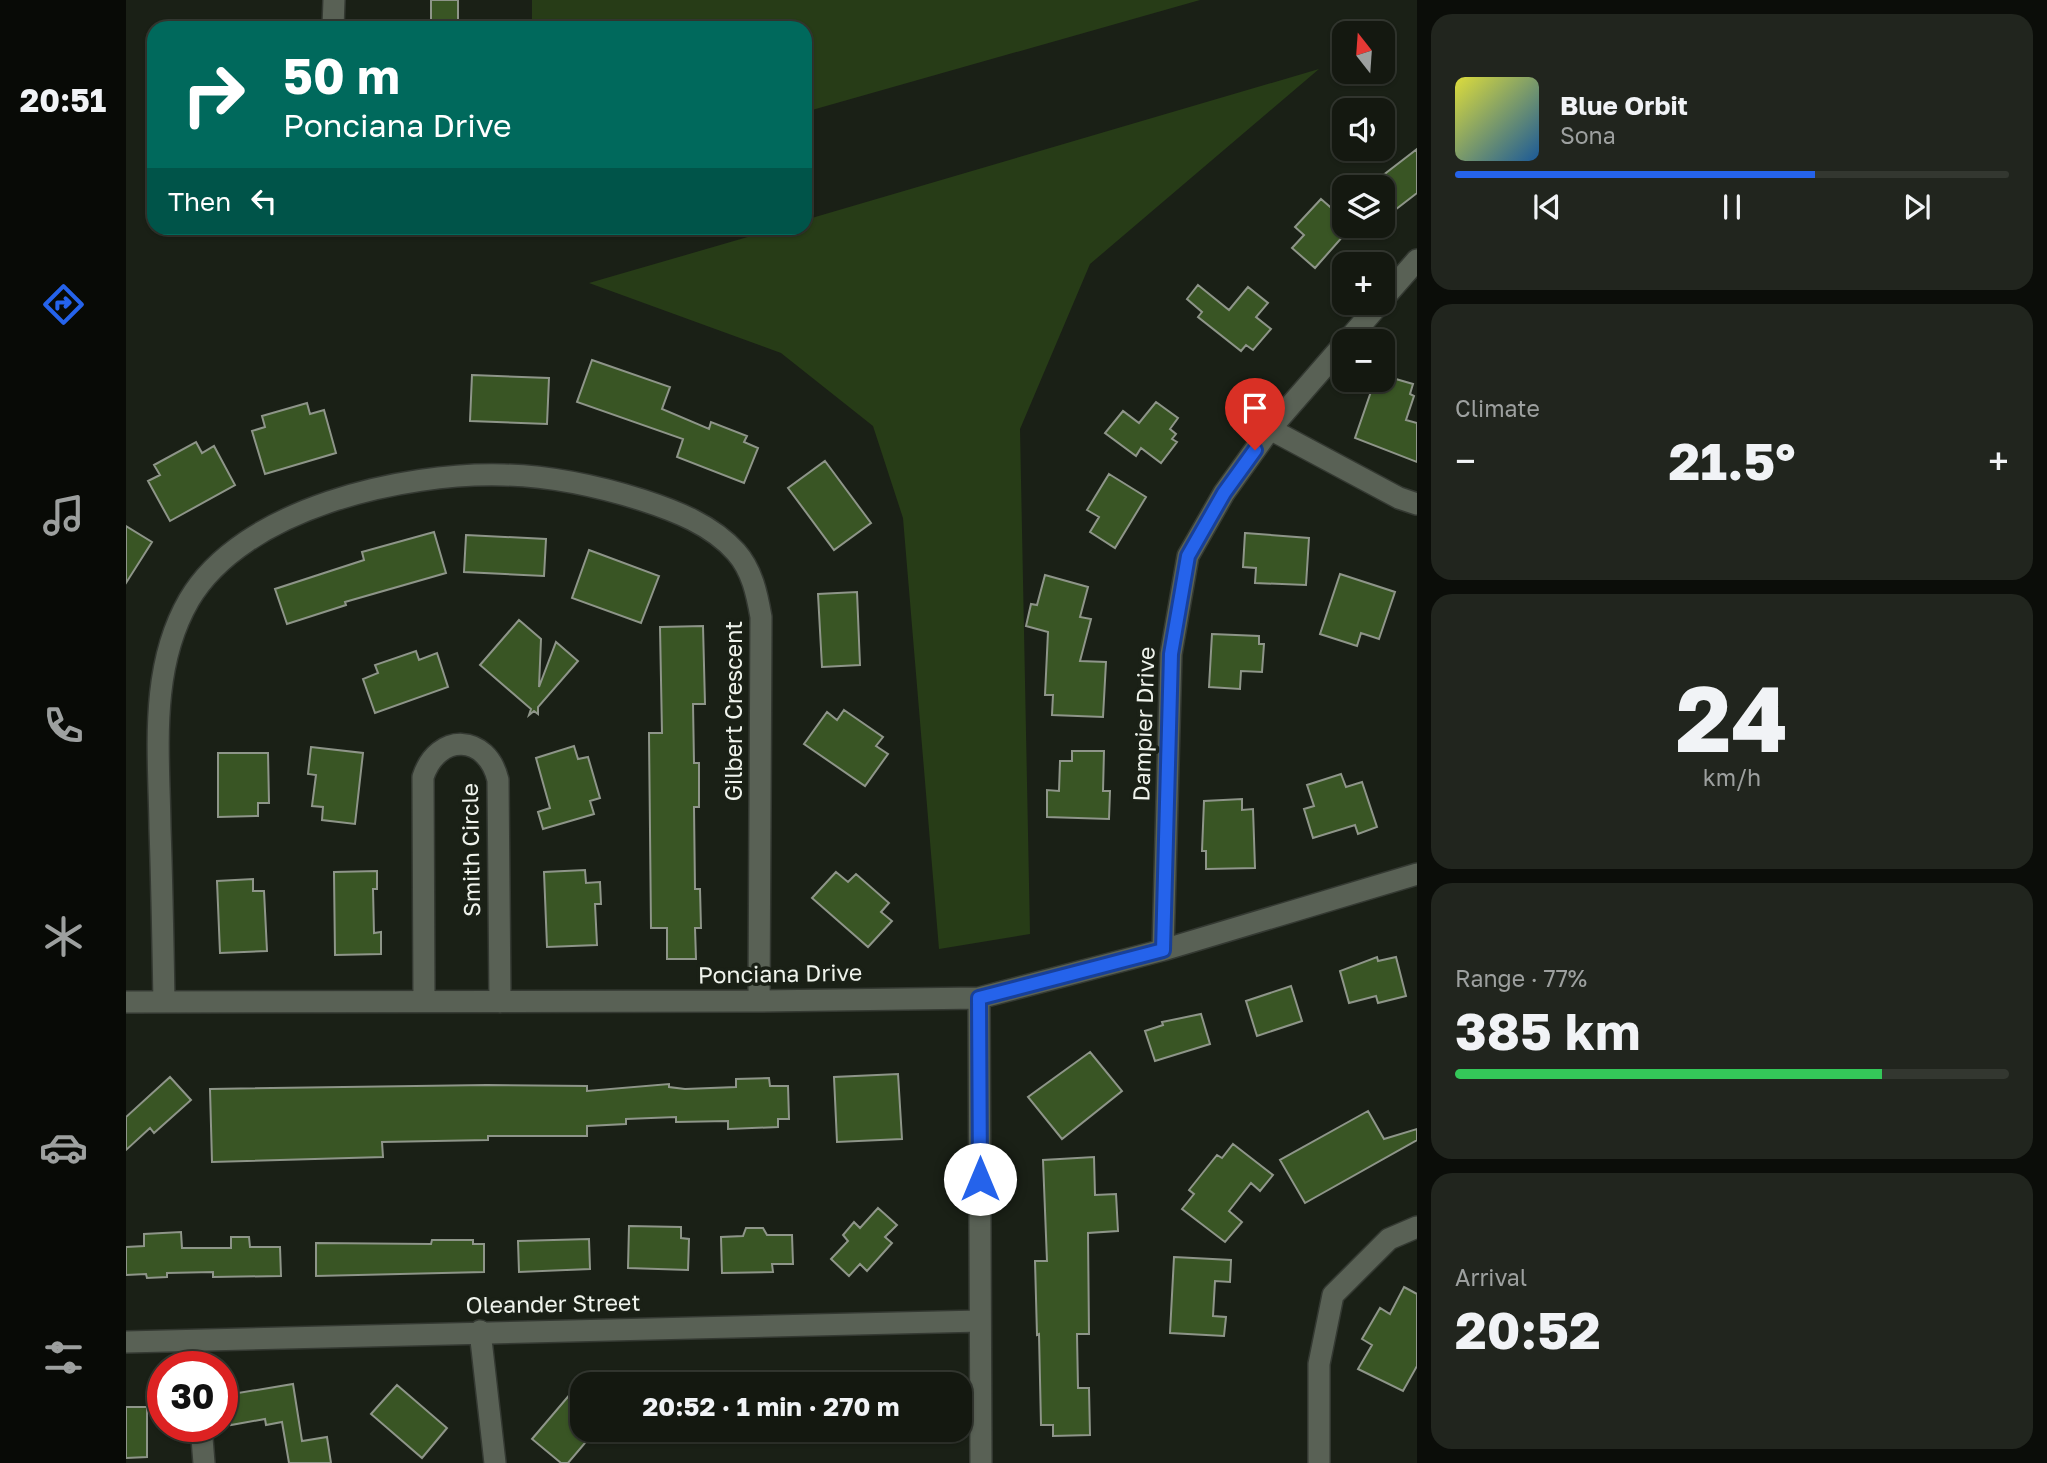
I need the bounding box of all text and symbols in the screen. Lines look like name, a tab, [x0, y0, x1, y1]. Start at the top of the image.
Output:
north arrow	[1332, 21, 1395, 84]
map controls	[1332, 21, 1395, 392]
text: 50 m	[283, 46, 400, 105]
icon: right	[168, 49, 259, 140]
text: 20:51	[20, 81, 106, 119]
text: Blue Orbit	[1560, 90, 1688, 121]
button: sound	[1332, 98, 1395, 161]
text: Ponciana Drive	[283, 106, 512, 144]
text: Sona	[1560, 121, 1616, 149]
button: layers	[1332, 175, 1395, 238]
icon: left	[245, 182, 283, 220]
text: Then	[168, 186, 231, 217]
icon: previous	[1528, 188, 1566, 226]
icon: pause	[1713, 188, 1751, 226]
icon: next	[1898, 188, 1936, 226]
button: +	[1332, 252, 1395, 315]
icon: directions	[39, 280, 88, 329]
button: −	[1332, 329, 1395, 392]
pin	[1225, 378, 1285, 450]
icon: arrive	[1236, 389, 1274, 427]
text: Climate	[1455, 394, 1540, 422]
text: 21.5°	[1668, 429, 1796, 491]
text: −	[1455, 438, 1476, 483]
text: +	[1988, 438, 2009, 483]
icon: music	[39, 491, 88, 540]
street label: Gilbert Crescent	[719, 621, 747, 801]
street label: Dampier Drive	[1126, 646, 1160, 802]
text: 24	[1676, 663, 1788, 772]
icon: phone	[39, 701, 88, 750]
text: km/h	[1703, 763, 1761, 791]
street label: Smith Circle	[455, 783, 485, 917]
icon: climate	[39, 912, 88, 961]
street label: Ponciana Drive	[698, 958, 862, 988]
text: Range · 77%	[1455, 964, 1587, 992]
text: 385 km	[1455, 999, 1640, 1061]
icon: car	[39, 1123, 88, 1172]
position arrow	[943, 1142, 1017, 1216]
text: Arrival	[1455, 1263, 1527, 1291]
street label: Oleander Street	[465, 1287, 641, 1319]
text: 20:52	[1455, 1298, 1601, 1360]
icon: filters	[39, 1333, 88, 1382]
speed limit sign: 30	[147, 1351, 238, 1442]
text: 20:52 · 1 min · 270 m	[642, 1391, 900, 1422]

